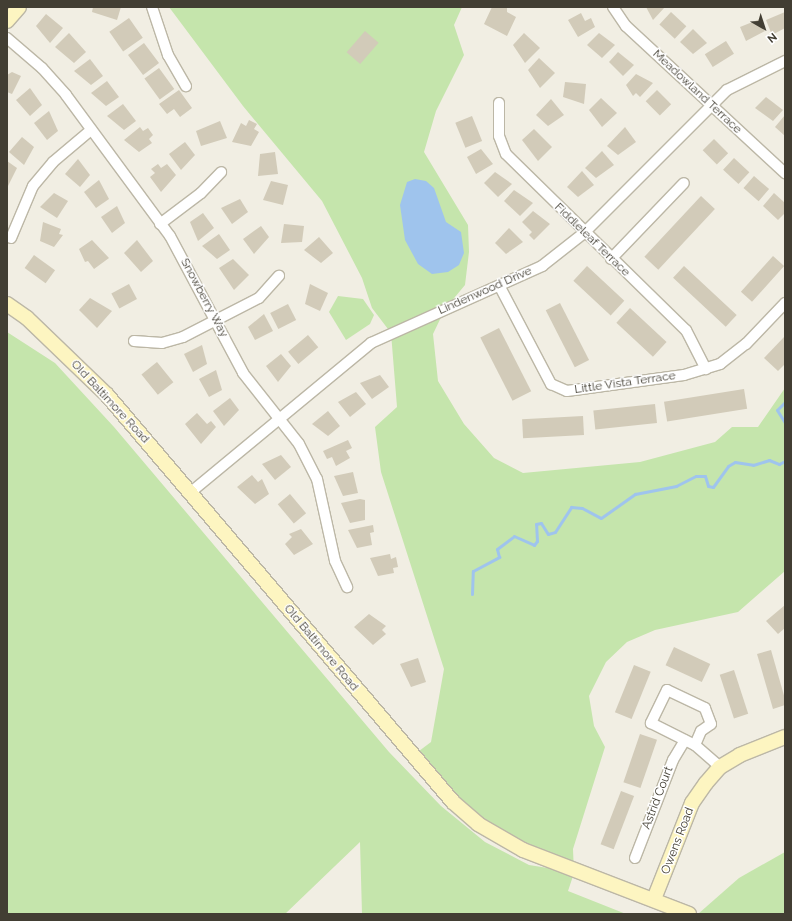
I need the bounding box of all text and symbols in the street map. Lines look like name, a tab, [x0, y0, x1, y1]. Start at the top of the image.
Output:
north arrow	[744, 8, 784, 48]
text: N	[765, 30, 779, 45]
street label: Meadowland Terrace	[649, 47, 745, 137]
street label: Fiddleleaf Terrace	[551, 200, 633, 280]
street label: Snowberry Way	[177, 256, 231, 340]
street label: Lindenwood Drive	[436, 264, 534, 318]
street label: Old Baltimore Road	[68, 357, 152, 447]
street label: Little Vista Terrace	[573, 369, 677, 397]
street label: Old Baltimore Road	[281, 602, 361, 694]
street label: Astrid Court	[639, 765, 677, 831]
street label: Owens Road	[659, 806, 697, 876]

